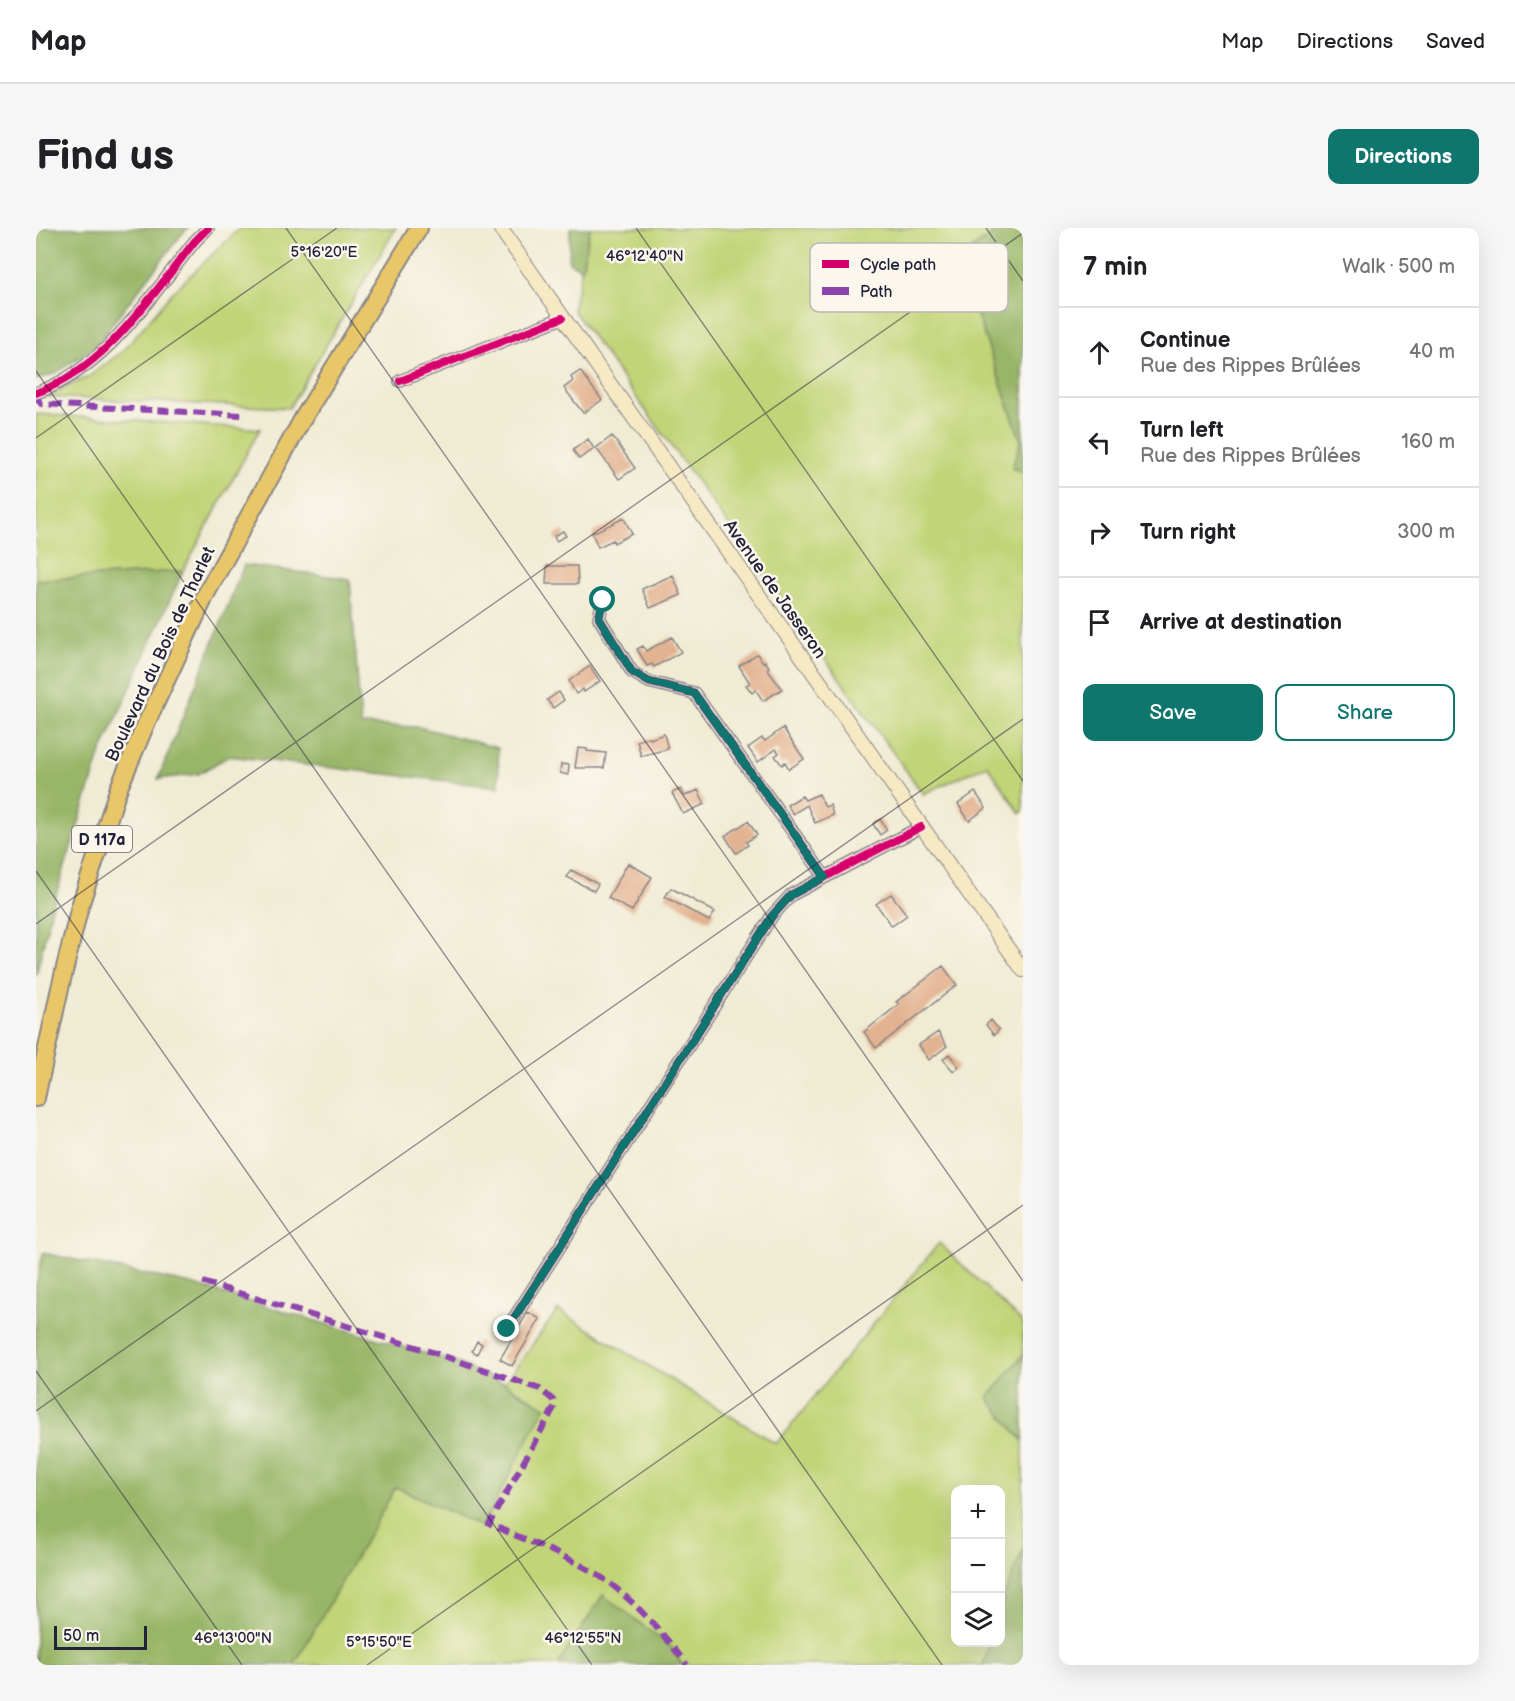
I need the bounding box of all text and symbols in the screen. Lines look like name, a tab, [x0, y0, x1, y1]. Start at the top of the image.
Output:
text: Map	[30, 25, 86, 58]
text: Map	[1221, 29, 1264, 54]
text: Directions	[1297, 29, 1393, 54]
text: Saved	[1426, 29, 1485, 54]
button: Directions	[1328, 129, 1479, 184]
text: Find us	[36, 131, 174, 182]
text: 5°16'20"E	[291, 243, 358, 262]
legend	[810, 243, 1008, 312]
text: 46°12'40"N	[606, 247, 684, 266]
text: 7 min	[1083, 252, 1147, 283]
text: Walk · 500 m	[1342, 255, 1455, 279]
text: Cycle path	[860, 256, 936, 275]
text: Path	[860, 283, 892, 302]
text: Continue	[1140, 327, 1230, 354]
icon: ahead	[1083, 336, 1116, 369]
text: 40 m	[1409, 340, 1455, 364]
text: Rue des Rippes Brûlées	[1140, 354, 1361, 378]
text: Turn left	[1140, 417, 1224, 444]
icon: left	[1083, 426, 1116, 459]
text: 160 m	[1401, 430, 1455, 454]
text: Rue des Rippes Brûlées	[1140, 444, 1361, 468]
street label: Avenue de Jasseron	[719, 516, 830, 663]
icon: right	[1083, 516, 1116, 549]
text: Turn right	[1140, 519, 1236, 546]
text: 300 m	[1397, 520, 1455, 544]
street label: Boulevard du Bois de Tharlet	[101, 543, 220, 765]
route start	[589, 586, 615, 612]
icon: arrive	[1083, 606, 1116, 639]
text: Arrive at destination	[1140, 609, 1342, 636]
button: Save	[1083, 684, 1263, 741]
button: Share	[1275, 684, 1455, 741]
road number: D 117a	[72, 826, 132, 852]
route end	[493, 1315, 519, 1341]
map controls	[951, 1485, 1005, 1647]
button: +	[951, 1485, 1005, 1539]
button: −	[951, 1539, 1005, 1593]
button: layers	[951, 1593, 1005, 1647]
scale bar	[54, 1623, 147, 1650]
text: 50 m	[63, 1627, 99, 1646]
text: 46°13'00"N	[194, 1629, 272, 1648]
text: 46°12'55"N	[544, 1629, 622, 1648]
text: 5°15'50"E	[346, 1633, 412, 1652]

